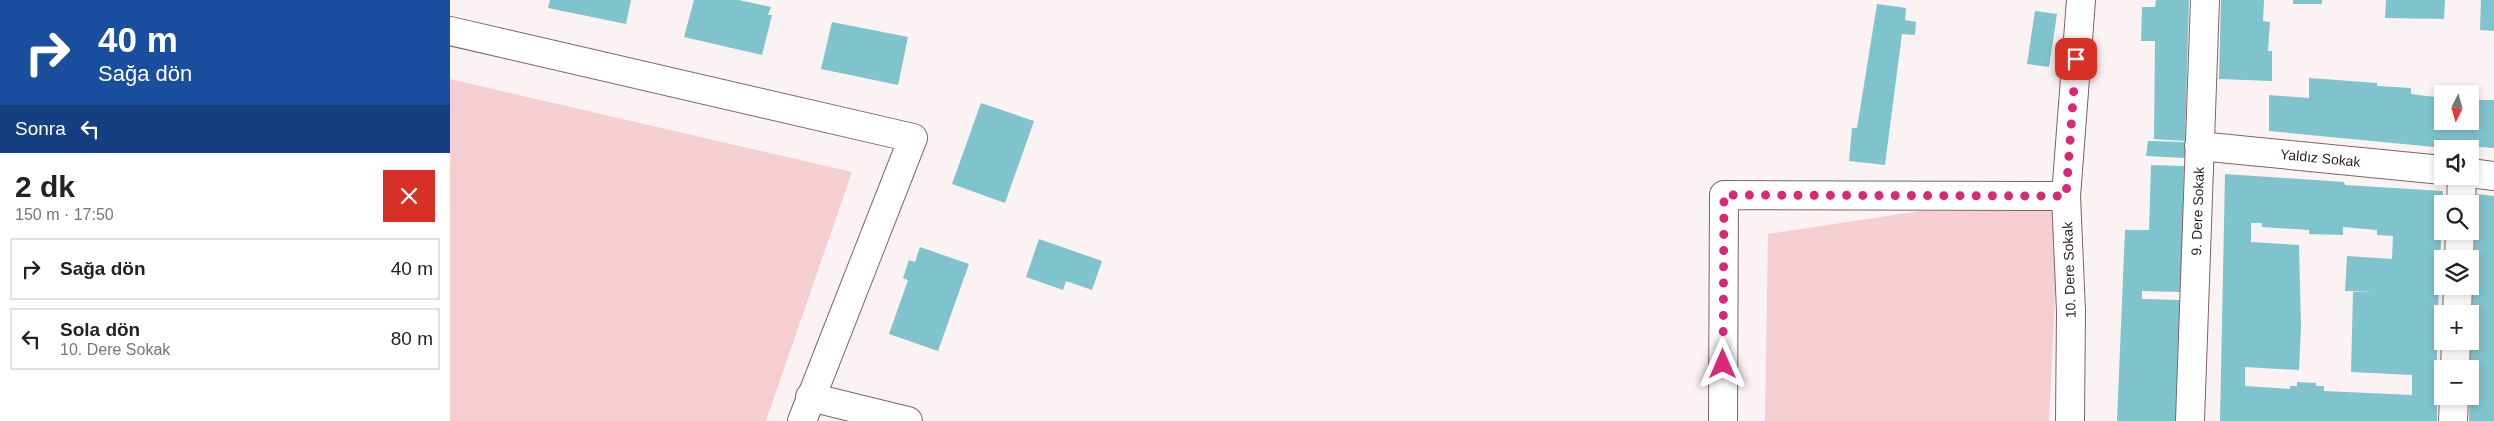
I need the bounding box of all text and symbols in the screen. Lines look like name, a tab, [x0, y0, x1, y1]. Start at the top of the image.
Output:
icon: right	[15, 20, 80, 85]
text: 40 m	[98, 20, 178, 59]
pin	[2055, 38, 2097, 80]
icon: arrive	[2062, 45, 2090, 73]
text: Sağa dön	[98, 61, 192, 86]
north arrow	[2434, 85, 2479, 130]
map controls	[2434, 85, 2479, 405]
icon: left	[76, 115, 104, 143]
text: Sonra	[15, 118, 66, 139]
button: sound	[2434, 140, 2479, 185]
street label: Yaldız Sokak	[2279, 146, 2362, 170]
street label: 9. Dere Sokak	[2188, 165, 2207, 256]
text: 2 dk	[15, 170, 75, 203]
button: close	[383, 170, 435, 222]
button: search	[2434, 195, 2479, 240]
text: 150 m · 17:50	[15, 206, 114, 223]
street label: 10. Dere Sokak	[2059, 221, 2079, 318]
button: layers	[2434, 250, 2479, 295]
icon: right	[17, 255, 45, 283]
text: Sağa dön	[60, 258, 146, 279]
text: 40 m	[391, 258, 433, 279]
button: +	[2434, 305, 2479, 350]
text: Sola dön	[60, 319, 140, 340]
icon: left	[17, 325, 45, 353]
text: 80 m	[391, 328, 433, 349]
position arrow	[1696, 337, 1748, 389]
text: 10. Dere Sokak	[60, 341, 170, 358]
button: −	[2434, 360, 2479, 405]

